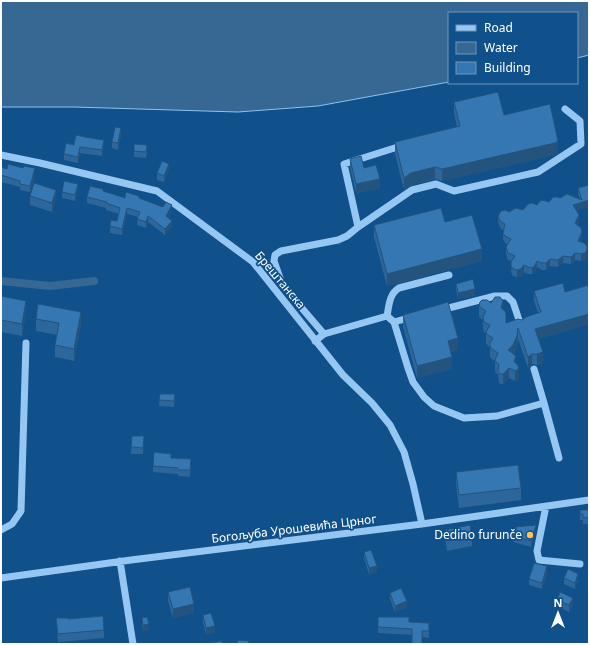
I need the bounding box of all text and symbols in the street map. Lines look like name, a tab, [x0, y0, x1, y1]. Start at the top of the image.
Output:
legend	[448, 12, 578, 84]
text: Road	[484, 19, 513, 36]
text: Water	[484, 39, 518, 56]
text: Building	[484, 59, 531, 76]
street label: Брештанска	[251, 247, 310, 312]
street label: Богољуба Урошевића Црног	[211, 510, 377, 547]
place label: Dedino furunče	[434, 526, 522, 543]
marker: Dedino furunče	[525, 530, 535, 540]
north arrow	[538, 593, 578, 633]
text: N	[554, 595, 562, 610]

